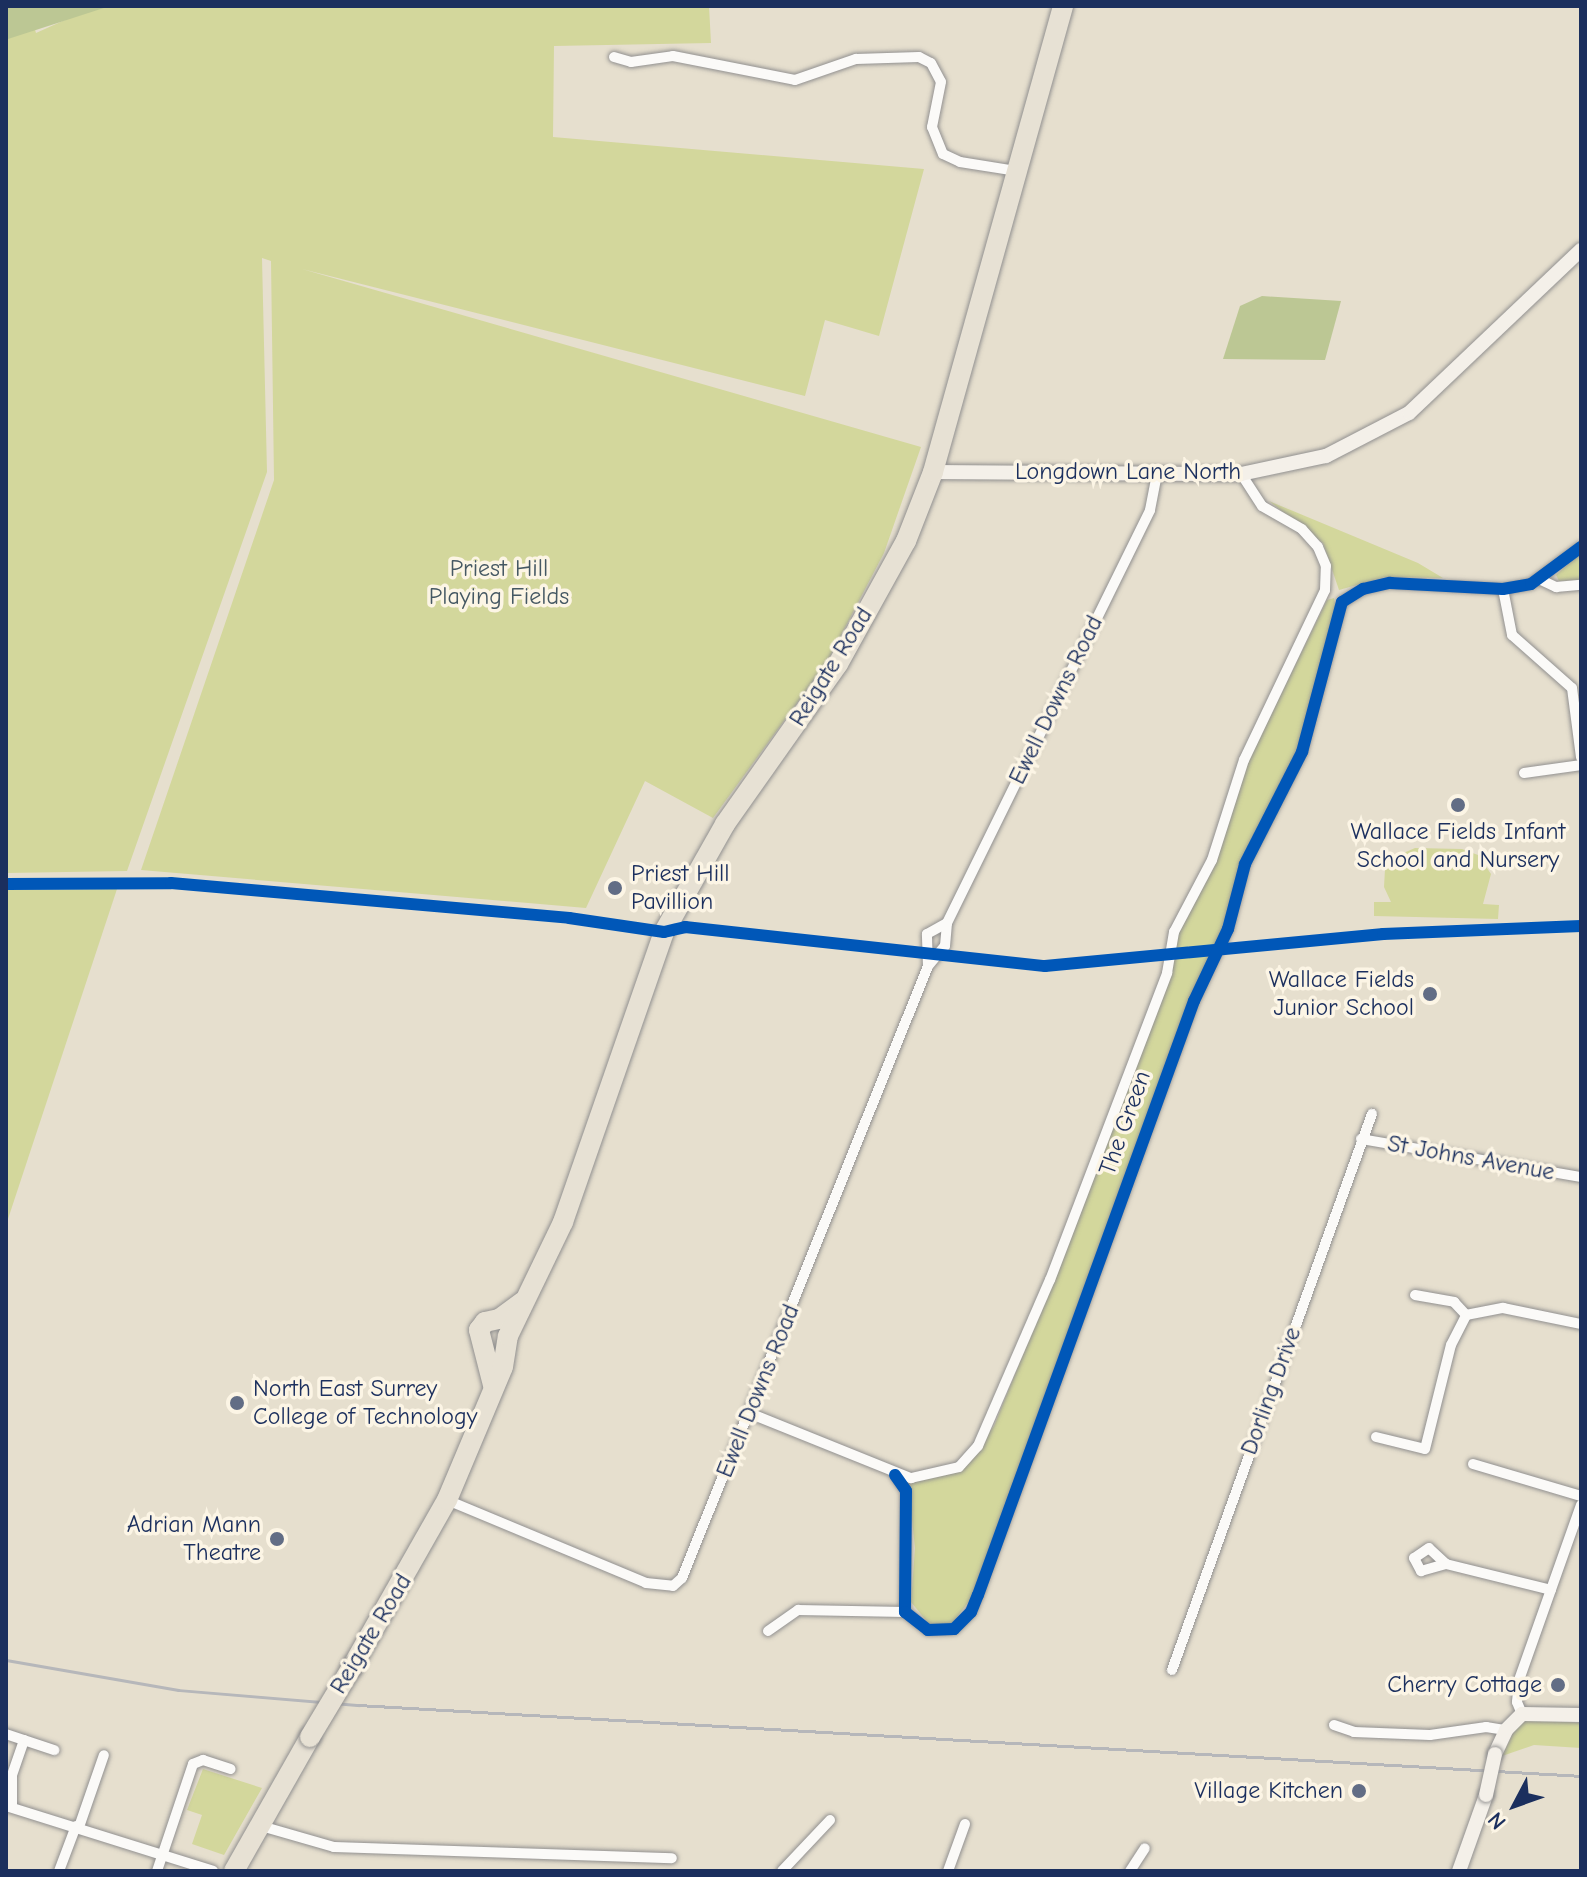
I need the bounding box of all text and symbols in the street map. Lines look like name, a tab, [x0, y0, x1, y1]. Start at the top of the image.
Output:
street label: Longdown Lane North	[1015, 458, 1241, 486]
park label: Priest Hill Playing Fields	[429, 555, 569, 611]
street label: Reigate Road	[783, 602, 879, 732]
street label: Ewell Downs Road	[1003, 611, 1109, 789]
marker: Wallace Fields Infant School and Nursery	[1449, 796, 1467, 814]
place label: Wallace Fields Infant School and Nursery	[1351, 818, 1565, 874]
place label: Priest Hill Pavillion	[631, 860, 730, 916]
marker: Priest Hill Pavillion	[606, 879, 624, 897]
place label: Wallace Fields Junior School	[1269, 966, 1414, 1022]
marker: Wallace Fields Junior School	[1421, 985, 1439, 1003]
street label: The Green	[1093, 1067, 1157, 1179]
street label: St Johns Avenue	[1385, 1129, 1557, 1187]
street label: Ewell Downs Road	[710, 1300, 806, 1482]
street label: Dorling Drive	[1235, 1323, 1307, 1459]
place label: North East Surrey College of Technology	[253, 1375, 477, 1431]
marker: North East Surrey College of Technology	[228, 1394, 246, 1412]
place label: Adrian Mann Theatre	[127, 1511, 261, 1567]
marker: Adrian Mann Theatre	[268, 1530, 286, 1548]
street label: Reigate Road	[324, 1569, 418, 1699]
place label: Cherry Cottage	[1387, 1671, 1542, 1699]
marker: Cherry Cottage	[1549, 1676, 1567, 1694]
north arrow	[1475, 1765, 1555, 1845]
place label: Village Kitchen	[1194, 1777, 1343, 1805]
marker: Village Kitchen	[1350, 1782, 1368, 1800]
text: N	[1482, 1807, 1511, 1835]

